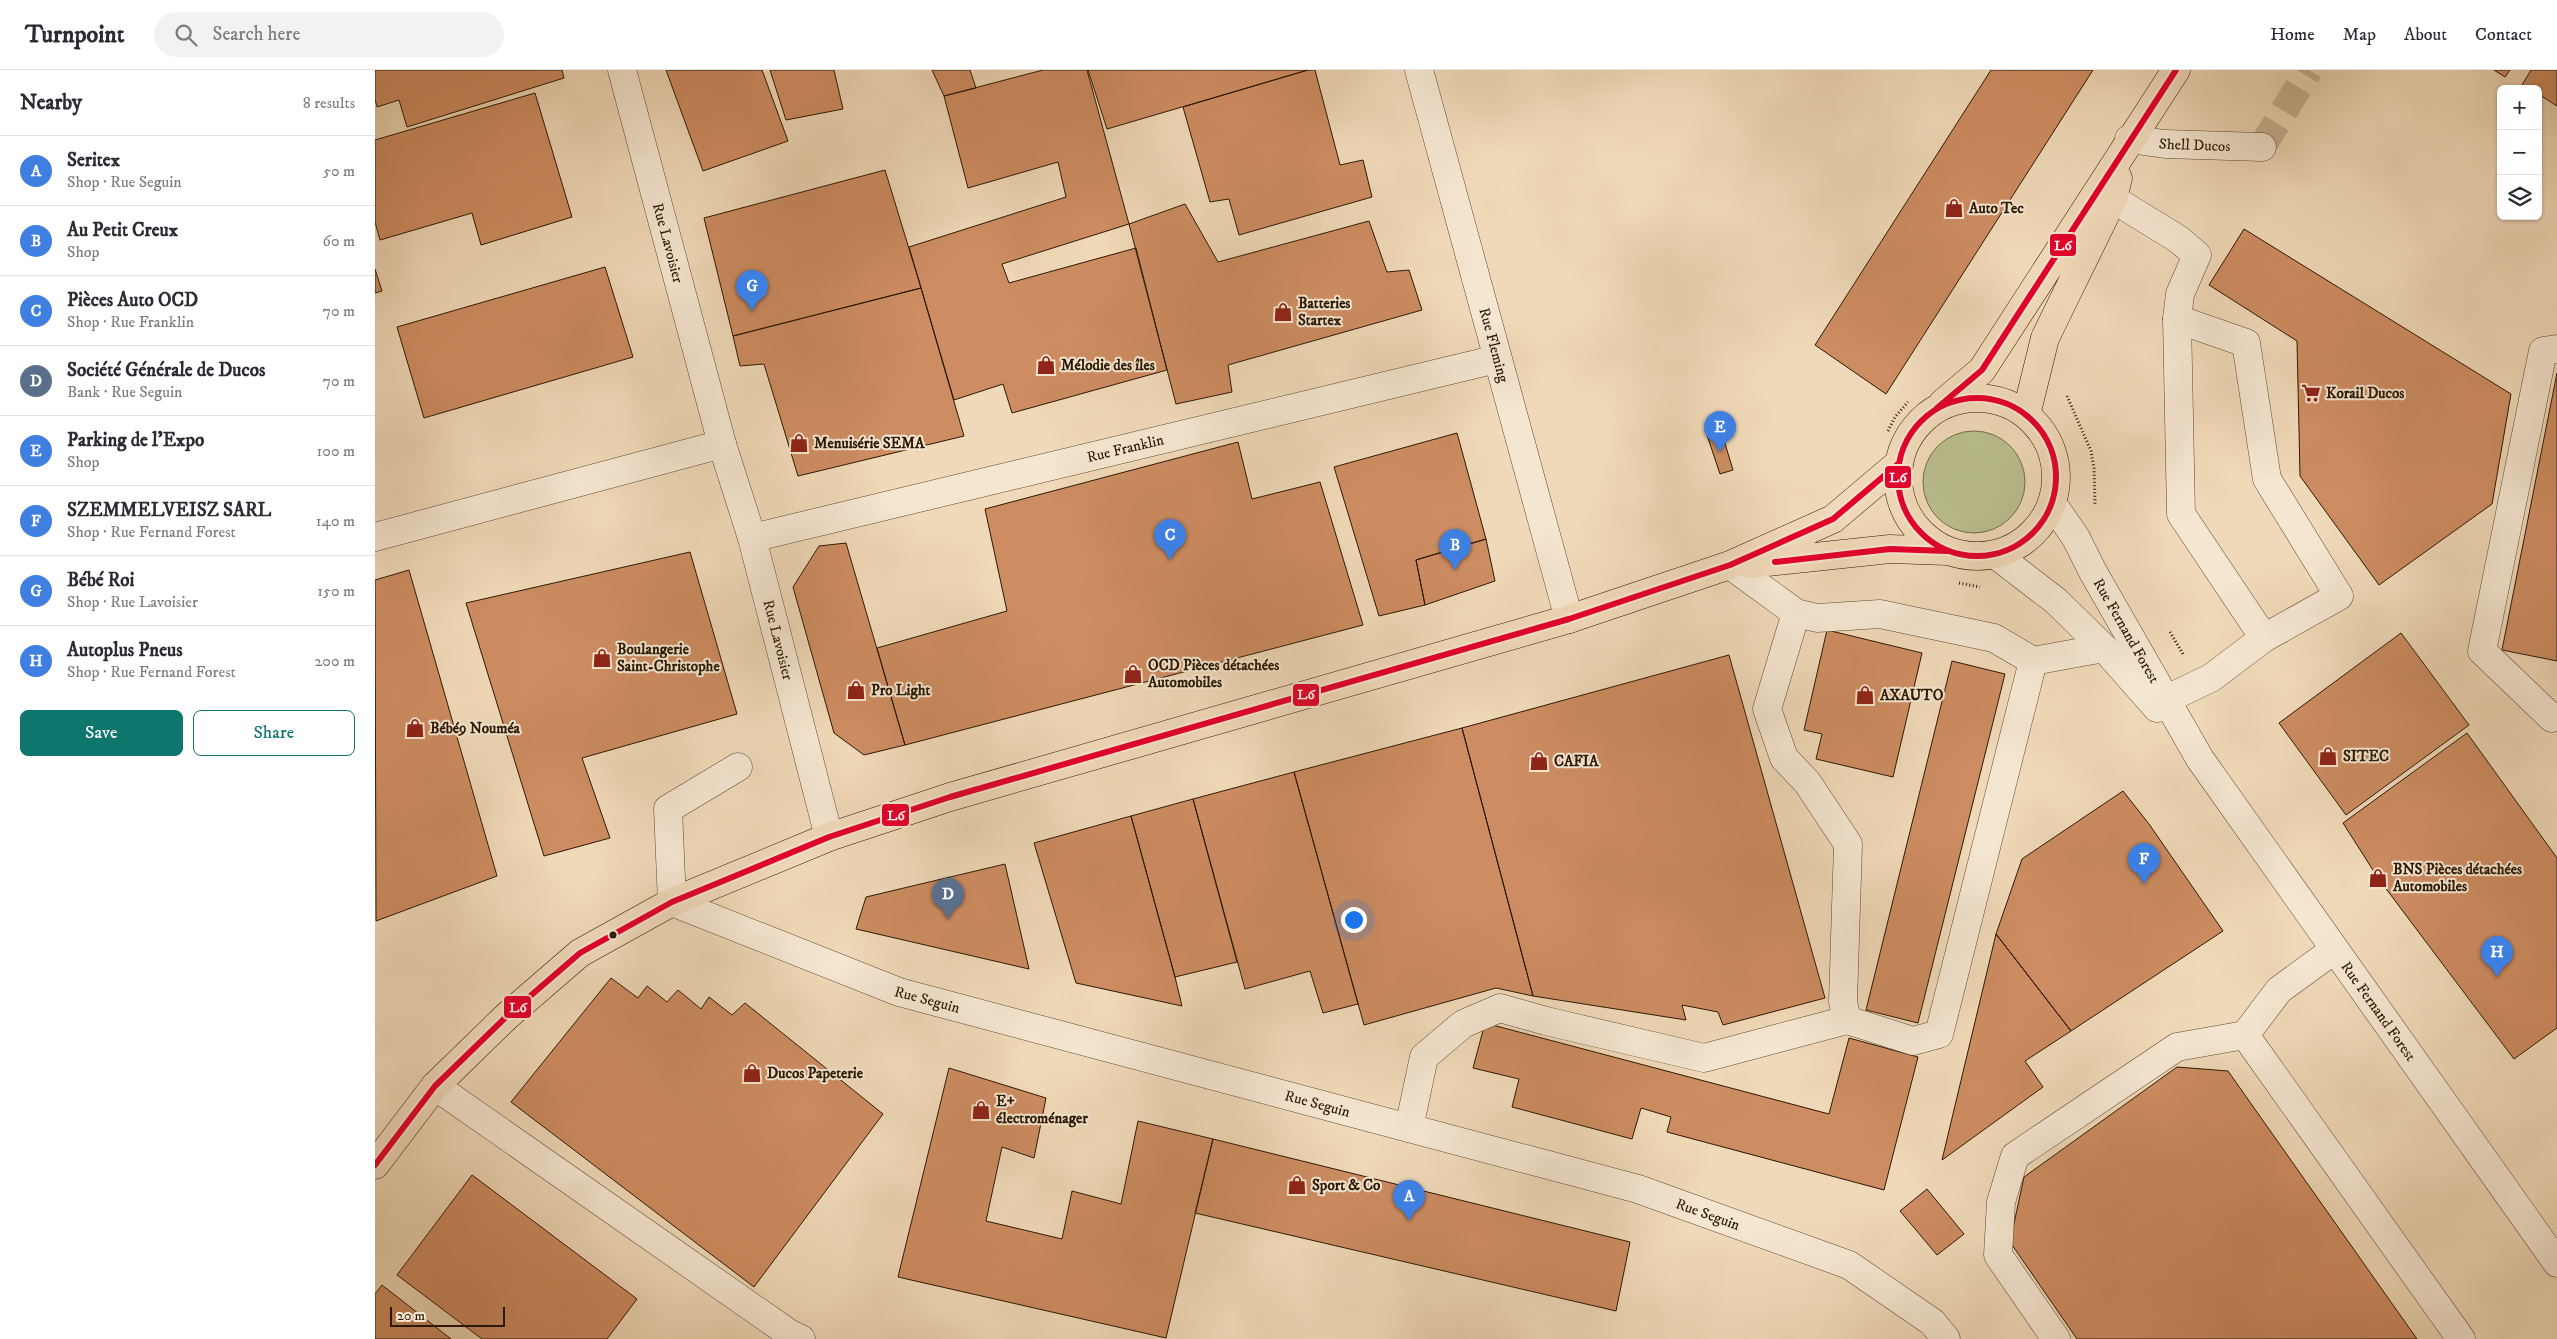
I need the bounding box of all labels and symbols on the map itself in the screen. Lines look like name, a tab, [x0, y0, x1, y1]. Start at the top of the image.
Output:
street label: Shell Ducos	[2158, 134, 2231, 156]
shop icon: Auto Tec	[1943, 197, 1965, 219]
place label: Auto Tec	[1968, 199, 2024, 218]
street label: Rue Lavoisier	[648, 201, 688, 286]
line badge: L6	[2049, 233, 2077, 257]
text: L6	[2054, 237, 2072, 255]
pin: G	[736, 270, 768, 311]
place label: Batteries Startex	[1298, 294, 1350, 330]
shop icon: Batteries Startex	[1272, 301, 1294, 323]
street label: Rue Fleming	[1474, 305, 1513, 385]
shop icon: Mélodie des îles	[1035, 354, 1057, 376]
place label: Mélodie des îles	[1061, 356, 1155, 375]
supermarket icon: Korail Ducos	[2300, 382, 2322, 404]
place label: Korail Ducos	[2326, 384, 2404, 403]
pin: E	[1704, 411, 1736, 452]
street label: Rue Franklin	[1085, 430, 1166, 467]
shop icon: Menuisérie SEMA	[788, 432, 810, 454]
place label: Menuisérie SEMA	[814, 434, 925, 453]
line badge: L6	[1884, 465, 1912, 489]
text: L6	[1889, 469, 1907, 487]
pin: C	[1154, 519, 1186, 560]
pin: B	[1439, 529, 1471, 570]
street label: Rue Fernand Forest	[2089, 575, 2164, 687]
street label: Rue Lavoisier	[758, 598, 797, 683]
place label: Boulangerie Saint-Christophe	[617, 640, 720, 676]
shop icon: Boulangerie Saint-Christophe	[591, 647, 613, 669]
place label: OCD Pièces détachées Automobiles	[1147, 656, 1279, 692]
shop icon: OCD Pièces détachées Automobiles	[1122, 663, 1144, 685]
shop icon: Pro Light	[845, 679, 867, 701]
place label: Pro Light	[871, 681, 931, 700]
line badge: L6	[1292, 683, 1320, 707]
shop icon: AXAUTO	[1854, 684, 1876, 706]
text: L6	[1297, 686, 1315, 704]
place label: AXAUTO	[1879, 686, 1944, 705]
shop icon: Bébé9 Nouméa	[404, 717, 426, 739]
place label: Bébé9 Nouméa	[430, 719, 521, 738]
shop icon: SITEC	[2317, 745, 2339, 767]
place label: SITEC	[2343, 747, 2389, 766]
shop icon: CAFIA	[1528, 750, 1550, 772]
place label: CAFIA	[1554, 752, 1599, 771]
line badge: L6	[881, 803, 910, 827]
text: L6	[887, 807, 905, 825]
pin: F	[2128, 843, 2160, 884]
place label: BNS Pièces détachées Automobiles	[2392, 860, 2522, 896]
shop icon: BNS Pièces détachées Automobiles	[2367, 867, 2389, 889]
pin: D	[932, 878, 964, 919]
your location	[1341, 907, 1367, 933]
unlabelled marker	[608, 930, 618, 940]
pin: H	[2481, 936, 2513, 977]
street label: Rue Fernand Forest	[2337, 958, 2420, 1065]
street label: Rue Seguin	[892, 982, 962, 1018]
line badge: L6	[503, 995, 532, 1019]
text: L6	[509, 999, 527, 1017]
shop icon: Ducos Papeterie	[741, 1062, 763, 1084]
place label: Ducos Papeterie	[767, 1064, 864, 1083]
street label: Rue Seguin	[1283, 1086, 1352, 1122]
place label: E+ électroménager	[996, 1092, 1088, 1128]
shop icon: E+ électroménager	[970, 1099, 992, 1121]
shop icon: Sport & Co	[1286, 1174, 1308, 1196]
place label: Sport & Co	[1312, 1176, 1381, 1195]
pin: A	[1393, 1180, 1425, 1221]
street label: Rue Seguin	[1673, 1194, 1743, 1235]
scale bar	[390, 1304, 505, 1327]

